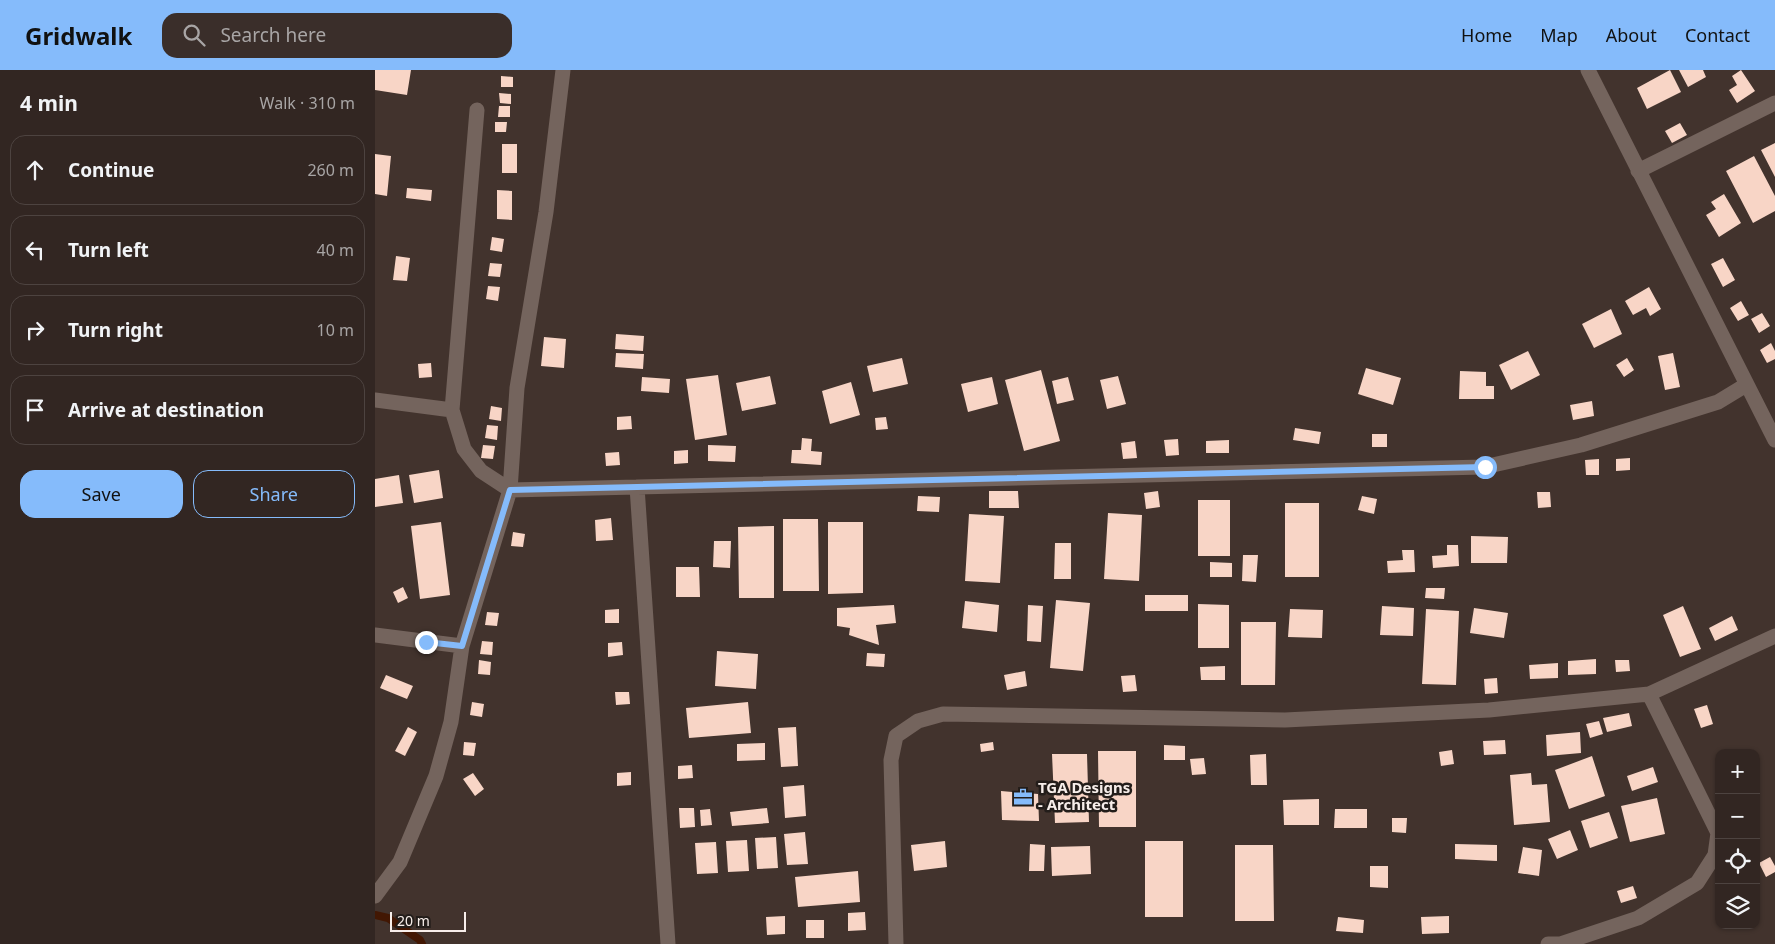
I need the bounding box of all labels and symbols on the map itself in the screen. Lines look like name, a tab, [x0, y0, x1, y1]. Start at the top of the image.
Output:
route start	[1474, 456, 1497, 479]
route end	[415, 631, 438, 654]
place label: TGA Designs - Architect	[1038, 777, 1130, 814]
office icon: TGA Designs - Architect	[1012, 786, 1034, 808]
scale bar	[390, 909, 466, 932]

